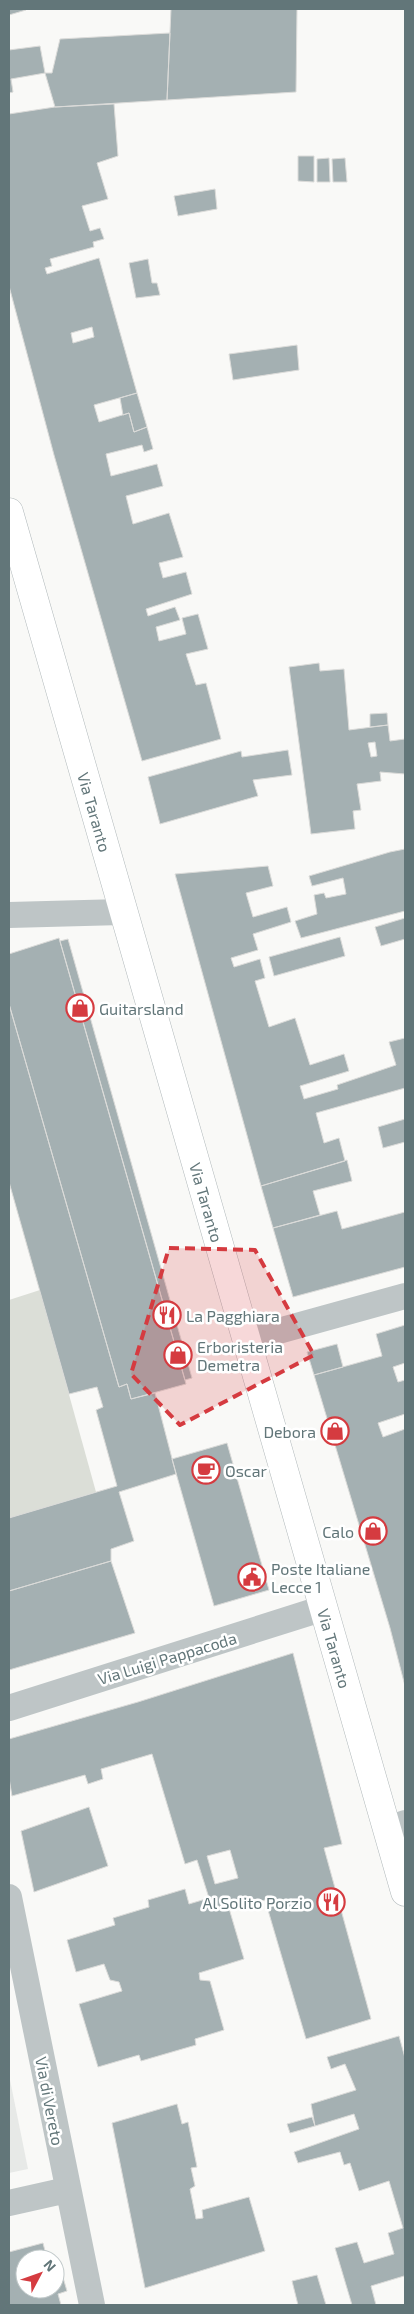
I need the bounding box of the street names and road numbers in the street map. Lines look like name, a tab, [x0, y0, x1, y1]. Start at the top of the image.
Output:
street label: Via Taranto	[75, 770, 116, 854]
street label: Via Taranto	[187, 1160, 227, 1244]
street label: Via Taranto	[315, 1606, 355, 1690]
street label: Via Luigi Pappacoda	[95, 1628, 239, 1688]
street label: Via di Vereto	[32, 2055, 68, 2147]

